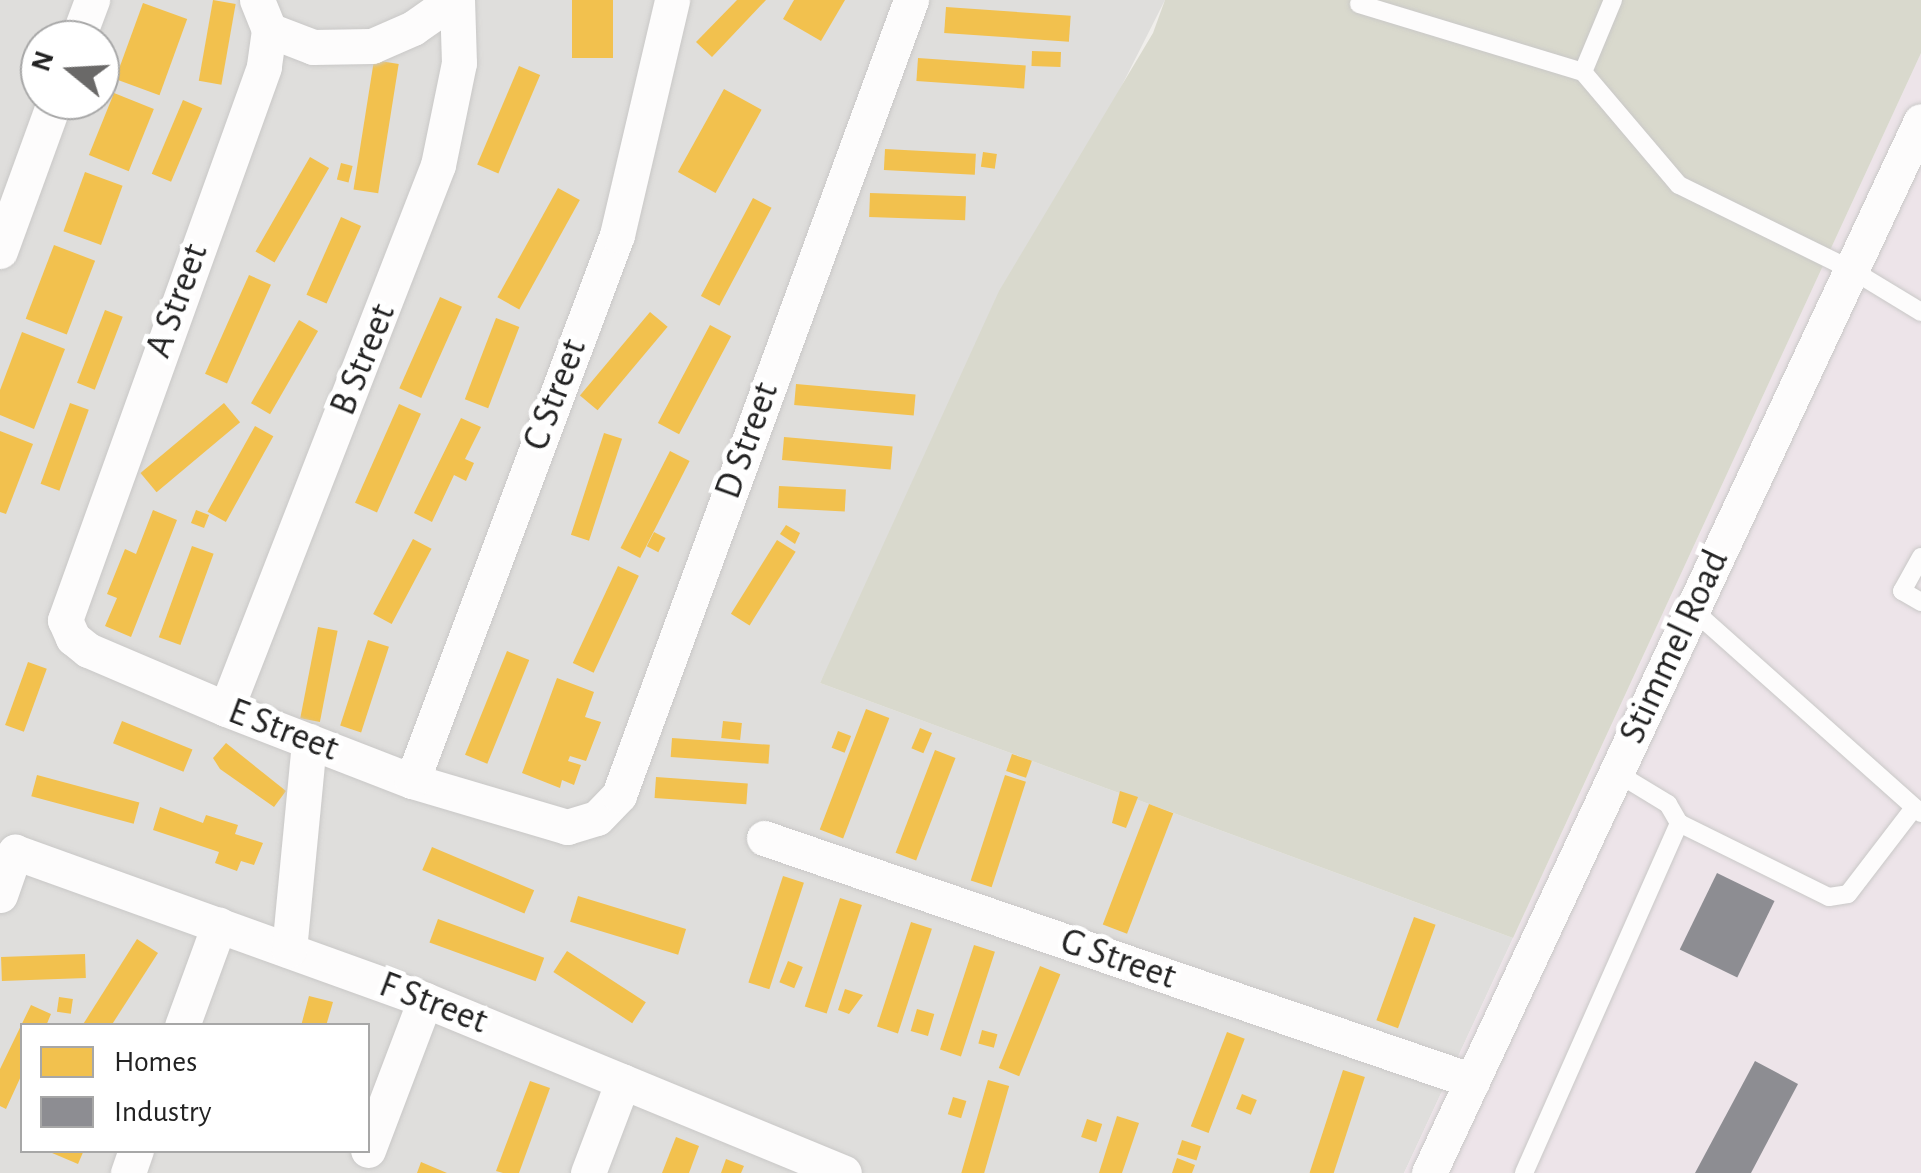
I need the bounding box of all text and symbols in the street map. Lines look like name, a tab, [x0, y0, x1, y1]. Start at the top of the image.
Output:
north arrow	[20, 20, 120, 120]
text: N	[27, 48, 60, 75]
street label: A Street	[136, 238, 220, 364]
street label: B Street	[321, 298, 407, 422]
street label: C Street	[514, 333, 598, 457]
street label: D Street	[706, 377, 790, 505]
street label: Stimmel Road	[1610, 543, 1740, 751]
street label: E Street	[222, 689, 344, 773]
street label: G Street	[1055, 919, 1181, 1001]
street label: F Street	[372, 963, 494, 1045]
legend	[20, 1023, 370, 1153]
text: Homes	[114, 1047, 197, 1077]
text: Industry	[114, 1097, 212, 1127]

